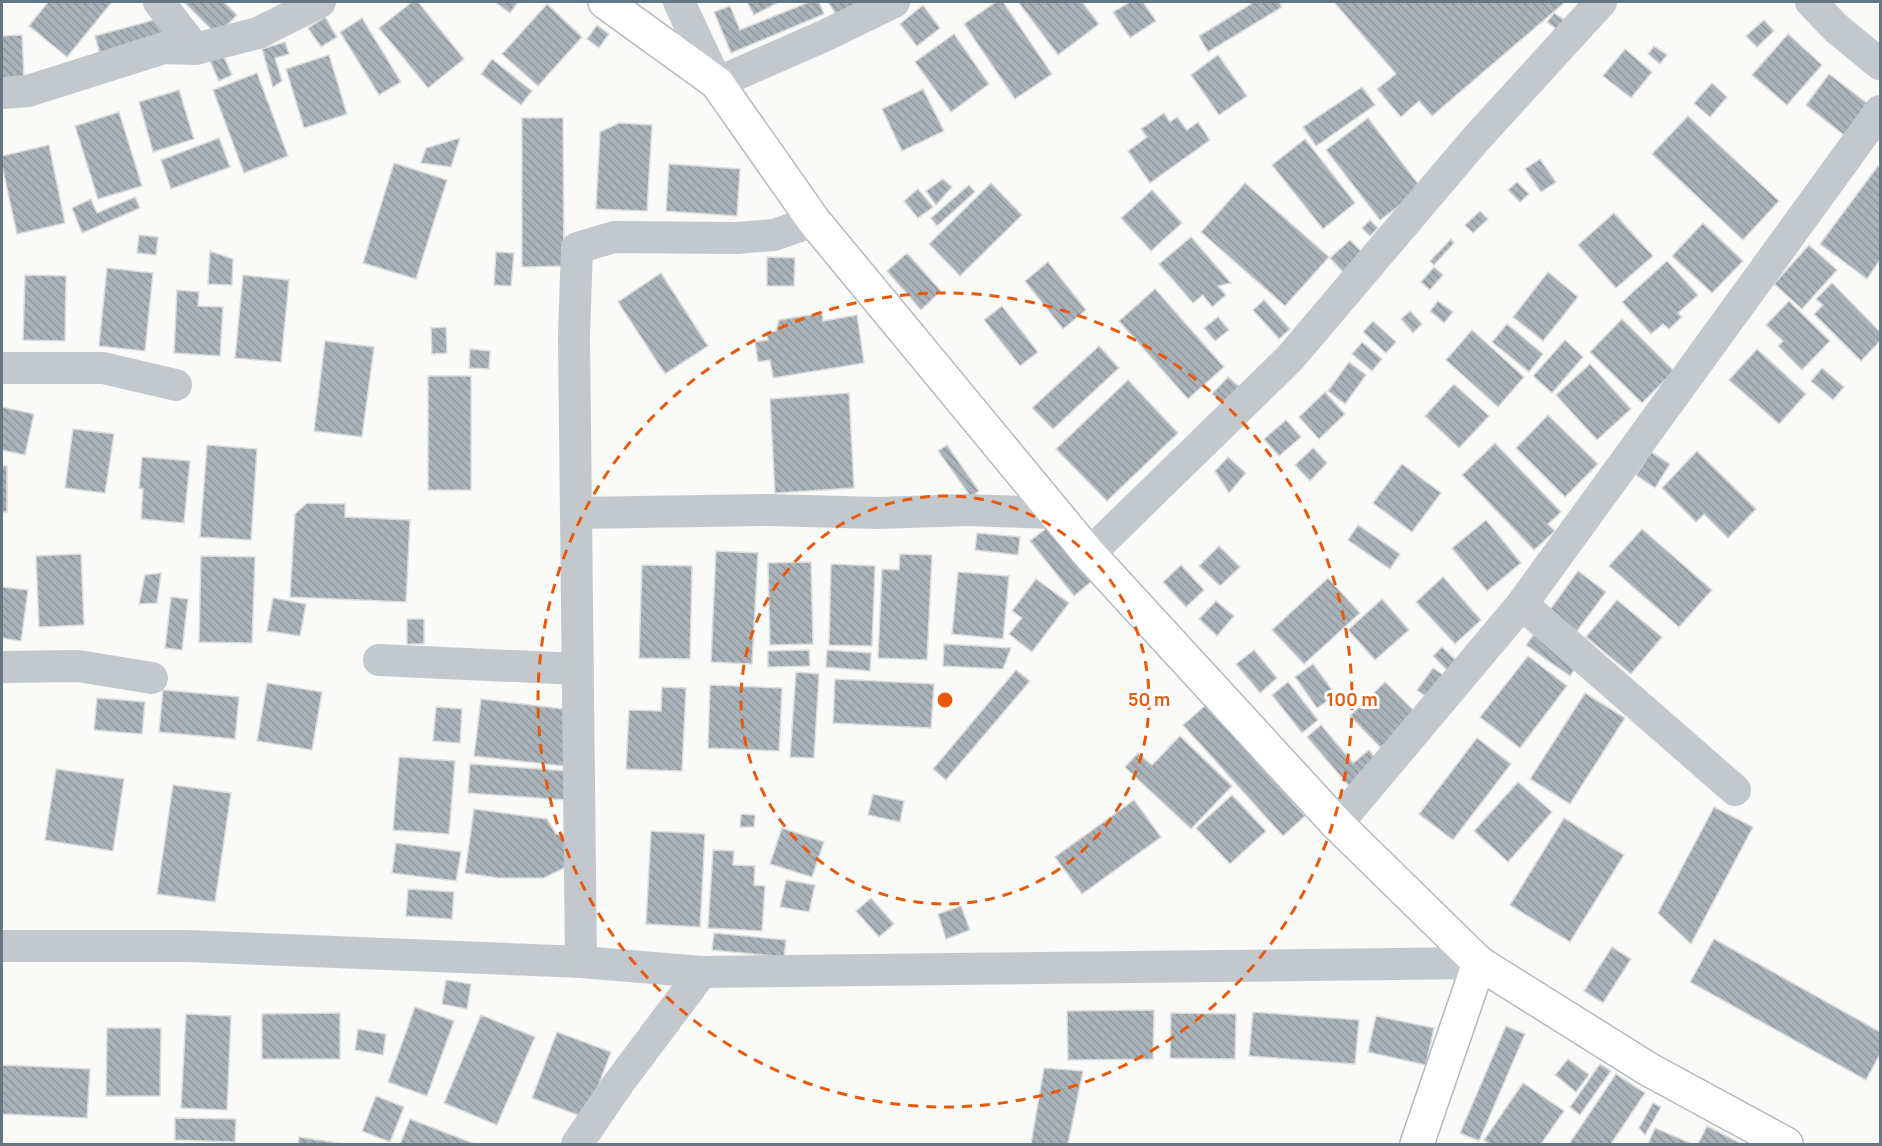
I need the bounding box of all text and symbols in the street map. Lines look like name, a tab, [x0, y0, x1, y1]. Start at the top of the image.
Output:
text: 50 m	[1128, 687, 1170, 711]
text: 100 m	[1326, 687, 1378, 711]
centre of rings	[935, 690, 955, 710]

